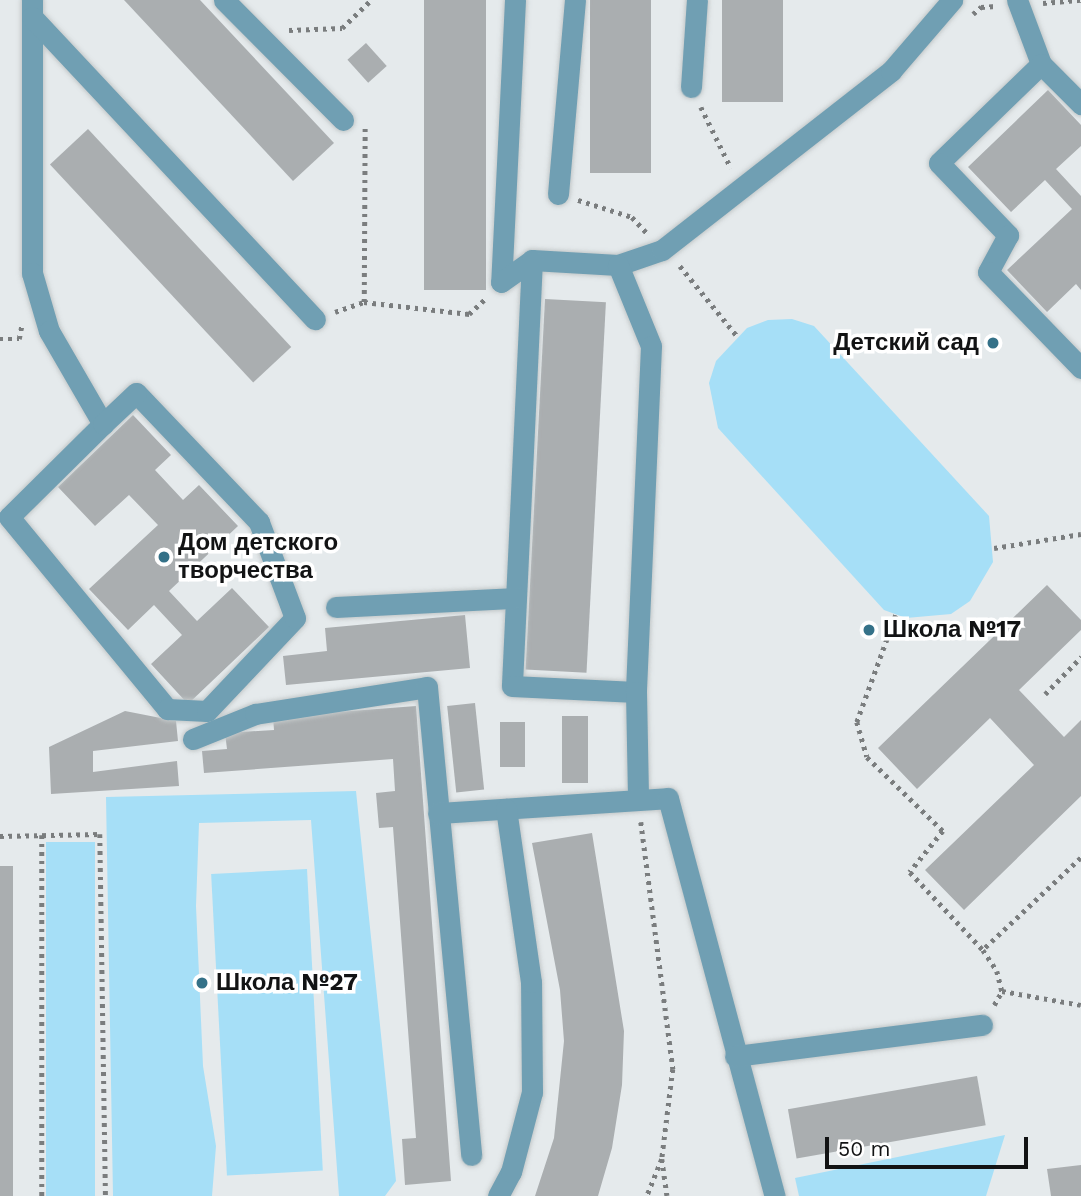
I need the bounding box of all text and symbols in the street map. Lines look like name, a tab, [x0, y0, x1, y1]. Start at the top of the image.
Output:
place label: Детский сад	[833, 329, 979, 357]
marker: Детский сад	[985, 335, 1001, 351]
place label: Дом детского творчества	[178, 529, 338, 585]
marker: Дом детского творчества	[156, 549, 172, 565]
place label: Школа №17	[883, 616, 1021, 644]
marker: Школа №17	[861, 622, 877, 638]
place label: Школа №27	[216, 969, 358, 997]
marker: Школа №27	[194, 975, 210, 991]
scale bar	[829, 1122, 1032, 1166]
text: 50 m	[838, 1136, 890, 1161]

